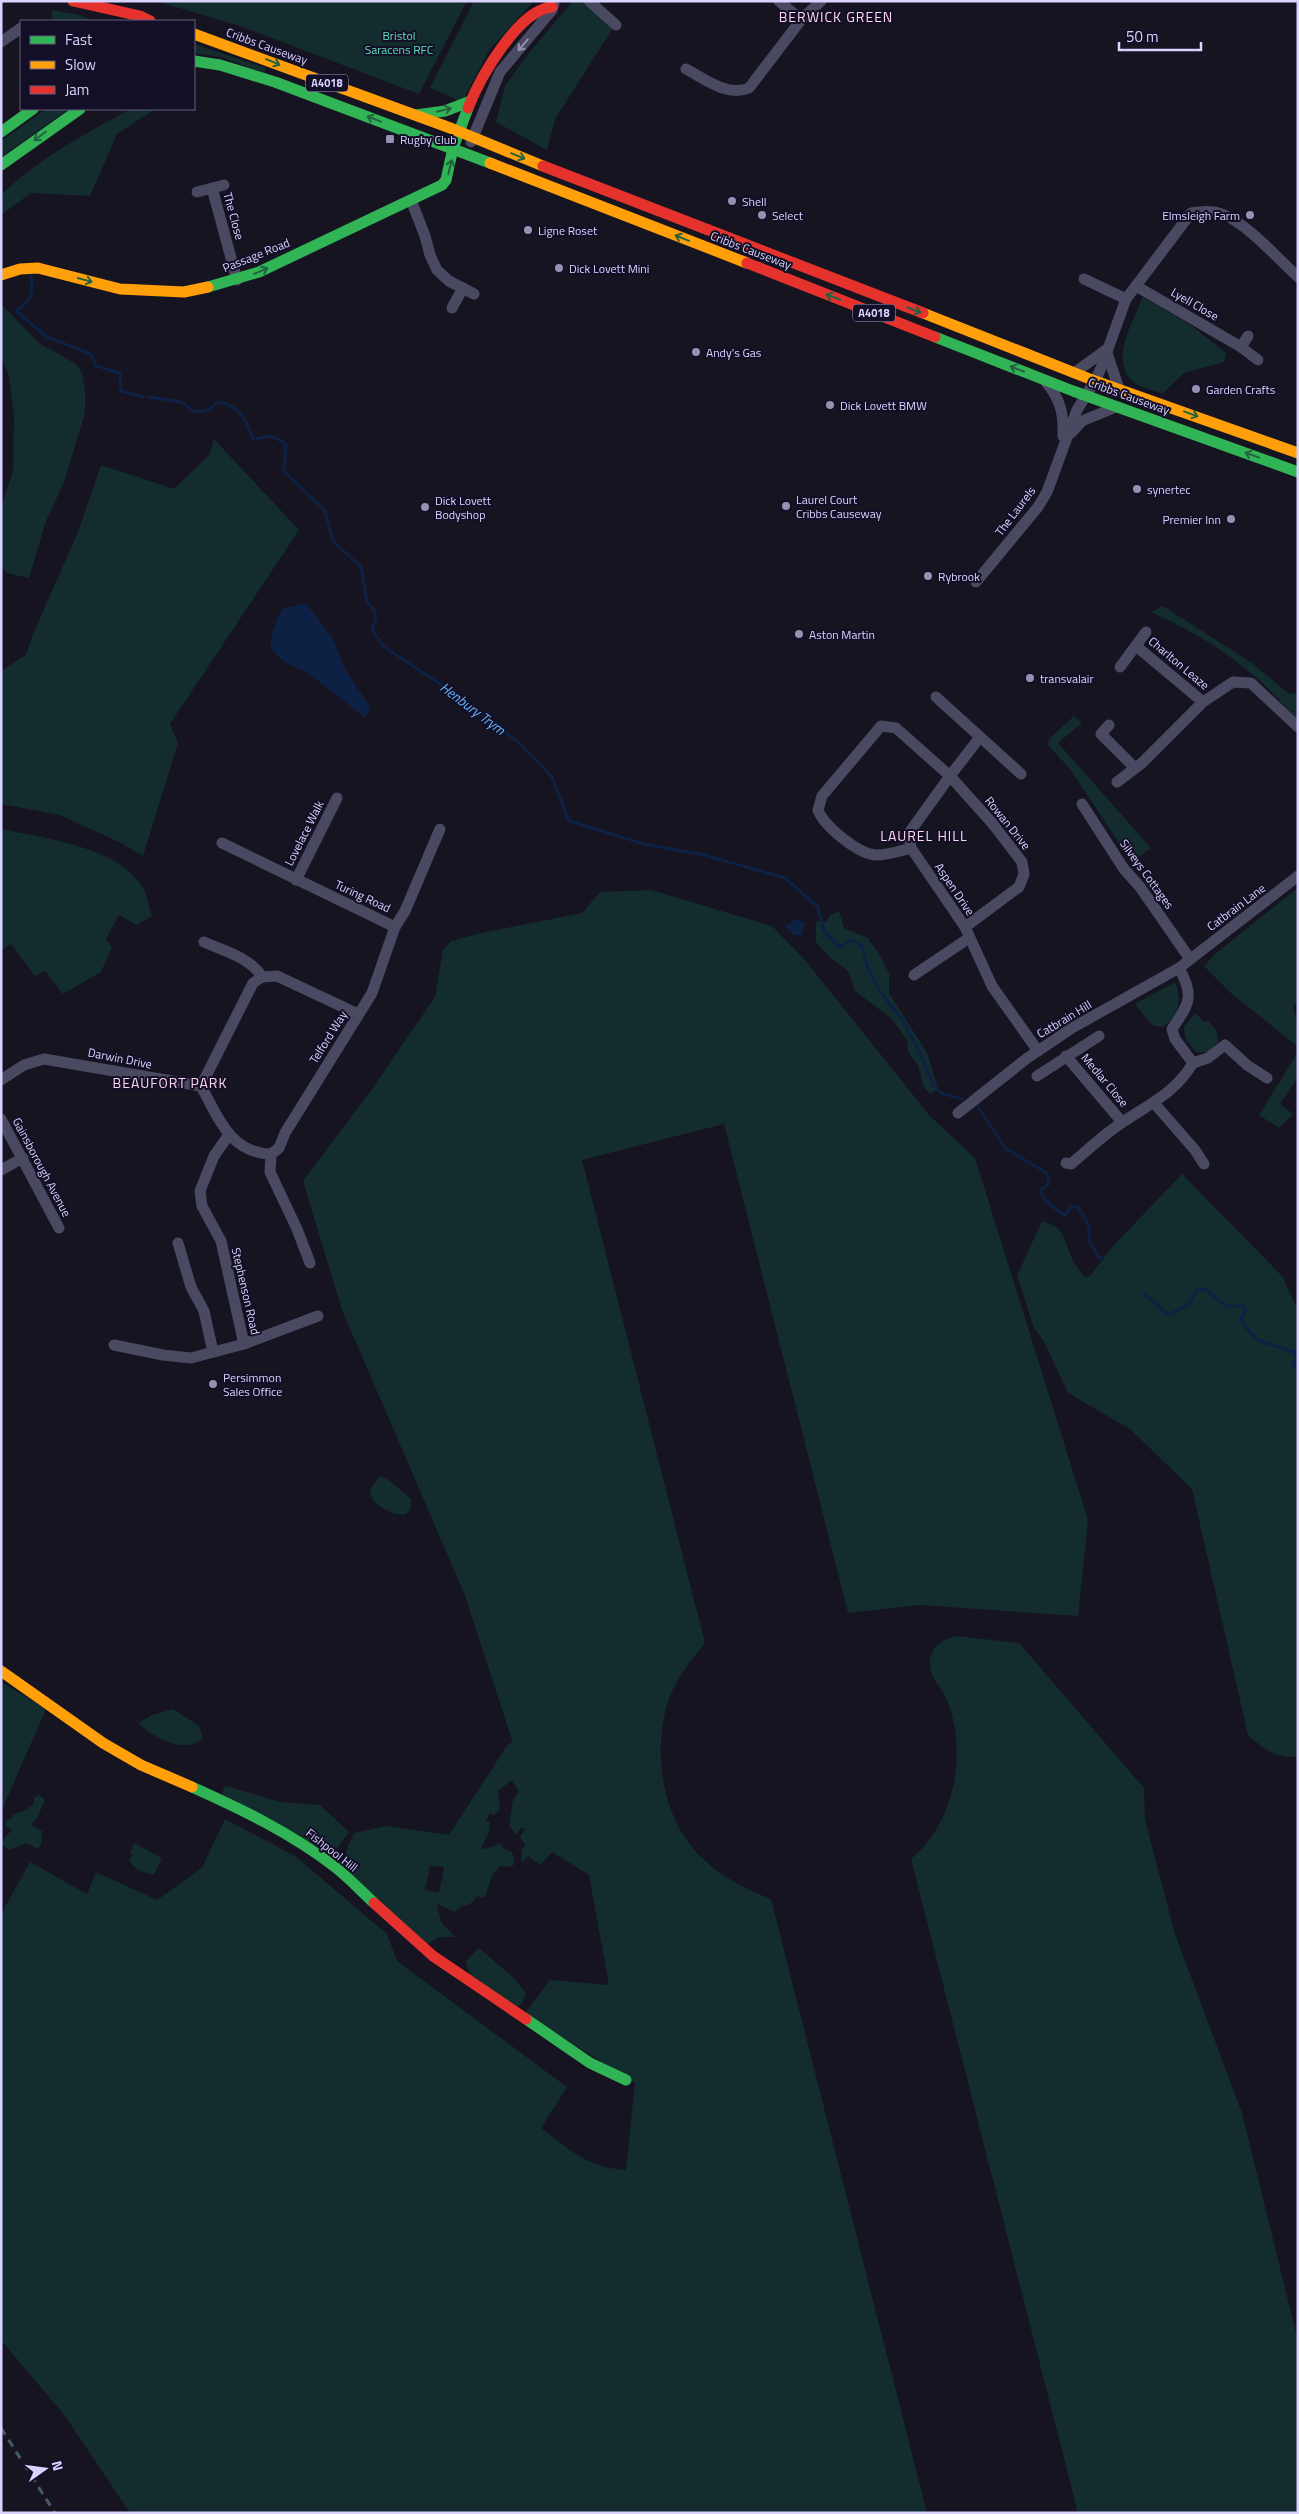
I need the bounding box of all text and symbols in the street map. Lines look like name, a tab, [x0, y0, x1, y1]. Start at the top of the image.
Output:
district label: BERWICK GREEN	[779, 6, 893, 27]
legend	[20, 20, 195, 110]
scale bar	[1119, 20, 1202, 52]
street label: Cribbs Causeway	[224, 22, 311, 70]
text: 50 m	[1126, 25, 1159, 48]
park label: Bristol Saracens RFC	[365, 26, 434, 59]
text: Fast	[65, 28, 93, 51]
one-way arrow	[518, 38, 529, 51]
text: Slow	[65, 53, 96, 76]
one-way arrow	[265, 58, 280, 68]
road number: A4018	[306, 75, 348, 92]
text: Jam	[65, 78, 89, 101]
one-way arrow	[435, 105, 451, 114]
one-way arrow	[367, 114, 382, 123]
one-way arrow	[34, 130, 47, 141]
place label: Rugby Club	[400, 130, 457, 149]
marker: Rugby Club	[384, 133, 396, 145]
one-way arrow	[510, 152, 525, 161]
one-way arrow	[445, 160, 455, 176]
street label: The Close	[219, 190, 249, 242]
place label: Shell	[742, 192, 767, 211]
marker: Shell	[726, 195, 738, 207]
place label: Select	[772, 206, 804, 225]
place label: Elmsleigh Farm	[1162, 206, 1240, 225]
marker: Select	[756, 209, 768, 221]
marker: Elmsleigh Farm	[1244, 209, 1256, 221]
place label: Ligne Roset	[538, 221, 598, 240]
marker: Ligne Roset	[522, 224, 534, 236]
street label: Cribbs Causeway	[708, 226, 794, 274]
street label: Passage Road	[219, 233, 293, 277]
one-way arrow	[675, 233, 690, 242]
place label: Dick Lovett Mini	[569, 259, 649, 278]
marker: Dick Lovett Mini	[553, 262, 565, 274]
one-way arrow	[253, 265, 268, 274]
one-way arrow	[77, 275, 93, 285]
street label: Lyell Close	[1168, 283, 1222, 325]
one-way arrow	[826, 292, 841, 301]
road number: A4018	[853, 304, 895, 322]
one-way arrow	[906, 306, 921, 315]
place label: Andy's Gas	[706, 343, 762, 362]
marker: Andy's Gas	[690, 346, 702, 358]
one-way arrow	[1010, 363, 1025, 372]
street label: Cribbs Causeway	[1086, 372, 1173, 420]
place label: Garden Crafts	[1206, 380, 1276, 399]
marker: Garden Crafts	[1190, 383, 1202, 395]
place label: Dick Lovett BMW	[840, 396, 927, 415]
marker: Dick Lovett BMW	[824, 399, 836, 411]
one-way arrow	[1183, 410, 1198, 419]
one-way arrow	[1245, 450, 1260, 459]
place label: synertec	[1147, 480, 1190, 499]
street label: The Laurels	[990, 482, 1040, 540]
marker: synertec	[1131, 483, 1143, 495]
place label: Laurel Court Cribbs Causeway	[796, 490, 882, 523]
place label: Dick Lovett Bodyshop	[435, 491, 492, 524]
marker: Laurel Court Cribbs Causeway	[780, 500, 792, 512]
marker: Dick Lovett Bodyshop	[419, 501, 431, 513]
place label: Premier Inn	[1162, 510, 1221, 529]
marker: Premier Inn	[1225, 513, 1237, 525]
place label: Rybrook	[938, 567, 980, 586]
marker: Rybrook	[922, 570, 934, 582]
place label: Aston Martin	[809, 625, 875, 644]
marker: Aston Martin	[793, 628, 805, 640]
street label: Charlton Leaze	[1144, 632, 1214, 694]
place label: transvalair	[1040, 669, 1094, 688]
marker: transvalair	[1024, 672, 1036, 684]
water label: Henbury Trym	[436, 676, 511, 740]
street label: Rowan Drive	[980, 792, 1036, 854]
street label: Lovelace Walk	[279, 797, 329, 869]
district label: LAUREL HILL	[880, 825, 968, 846]
street label: Silveys Cottages	[1115, 835, 1179, 913]
street label: Aspen Drive	[930, 859, 980, 919]
street label: Turing Road	[332, 875, 394, 917]
street label: Catbrain Lane	[1203, 879, 1269, 935]
street label: Catbrain Hill	[1033, 995, 1095, 1043]
street label: Telford Way	[304, 1007, 352, 1067]
street label: Darwin Drive	[86, 1042, 154, 1074]
street label: Medlar Close	[1077, 1049, 1133, 1111]
district label: BEAUFORT PARK	[113, 1072, 227, 1093]
street label: Gainsborough Avenue	[8, 1114, 76, 1220]
street label: Stephenson Road	[227, 1246, 265, 1336]
place label: Persimmon Sales Office	[223, 1368, 282, 1401]
marker: Persimmon Sales Office	[207, 1378, 219, 1390]
street label: Fishpool Hill	[302, 1824, 362, 1876]
north arrow	[20, 2444, 70, 2494]
text: N	[47, 2458, 69, 2473]

